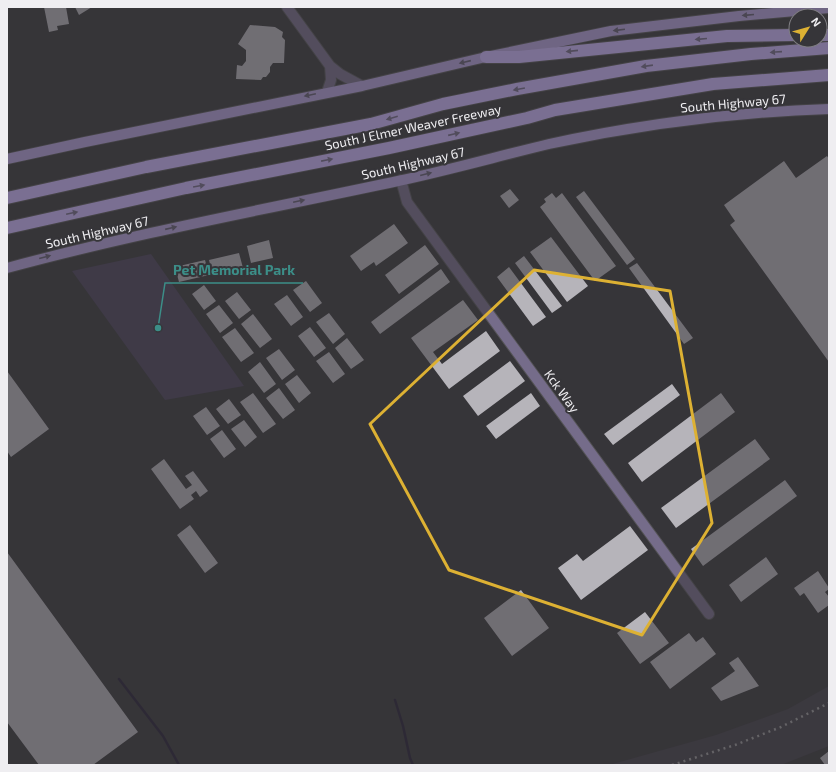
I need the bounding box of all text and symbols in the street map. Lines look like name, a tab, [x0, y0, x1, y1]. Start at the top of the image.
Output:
north arrow	[788, 8, 828, 48]
one-way arrow	[742, 11, 754, 18]
text: N	[809, 15, 824, 29]
one-way arrow	[613, 27, 625, 33]
one-way arrow	[695, 35, 707, 42]
one-way arrow	[566, 48, 578, 54]
one-way arrow	[770, 48, 782, 55]
one-way arrow	[458, 60, 471, 66]
one-way arrow	[641, 63, 653, 69]
one-way arrow	[513, 86, 525, 92]
street label: South Highway 67	[680, 90, 787, 116]
one-way arrow	[304, 93, 316, 99]
street label: South J Elmer Weaver Freeway	[323, 100, 503, 154]
one-way arrow	[386, 115, 398, 121]
one-way arrow	[448, 130, 460, 136]
street label: South Highway 67	[360, 143, 467, 183]
one-way arrow	[321, 157, 333, 163]
one-way arrow	[419, 171, 432, 177]
one-way arrow	[193, 182, 205, 188]
one-way arrow	[292, 198, 305, 204]
one-way arrow	[66, 209, 78, 215]
street label: South Highway 67	[44, 212, 151, 252]
one-way arrow	[165, 225, 177, 231]
one-way arrow	[38, 254, 51, 260]
callout: Pet Memorial Park	[165, 257, 303, 283]
text: Pet Memorial Park	[173, 261, 295, 278]
street label: Kck Way	[541, 366, 583, 416]

